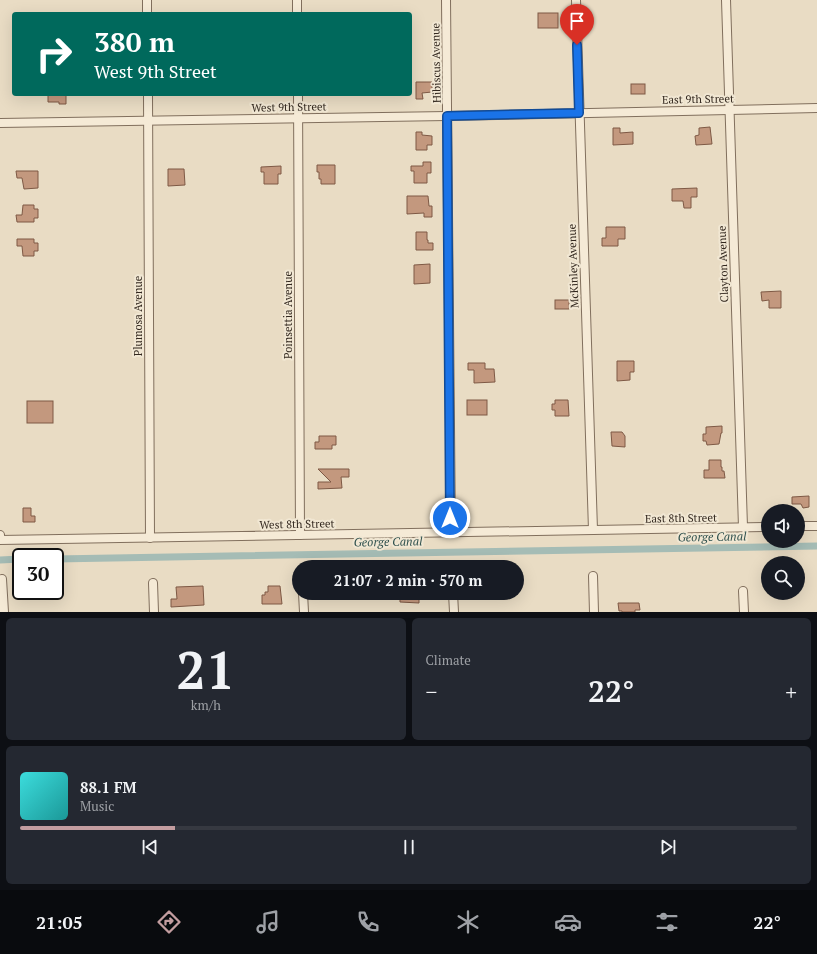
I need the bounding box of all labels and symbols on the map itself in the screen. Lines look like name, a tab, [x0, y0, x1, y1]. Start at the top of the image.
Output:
pin	[560, 4, 594, 45]
street label: Hibiscus Avenue	[428, 22, 444, 103]
street label: East 9th Street	[662, 91, 734, 107]
street label: West 9th Street	[251, 99, 327, 115]
street label: McKinley Avenue	[565, 223, 581, 308]
street label: Clayton Avenue	[715, 225, 731, 303]
street label: Poinsettia Avenue	[281, 271, 295, 359]
street label: Plumosa Avenue	[131, 275, 145, 356]
position arrow	[429, 497, 471, 539]
street label: East 8th Street	[645, 510, 717, 526]
street label: West 8th Street	[259, 516, 335, 532]
water label: George Canal	[677, 528, 747, 545]
water label: George Canal	[353, 533, 423, 550]
speed limit sign: 30	[12, 548, 64, 600]

